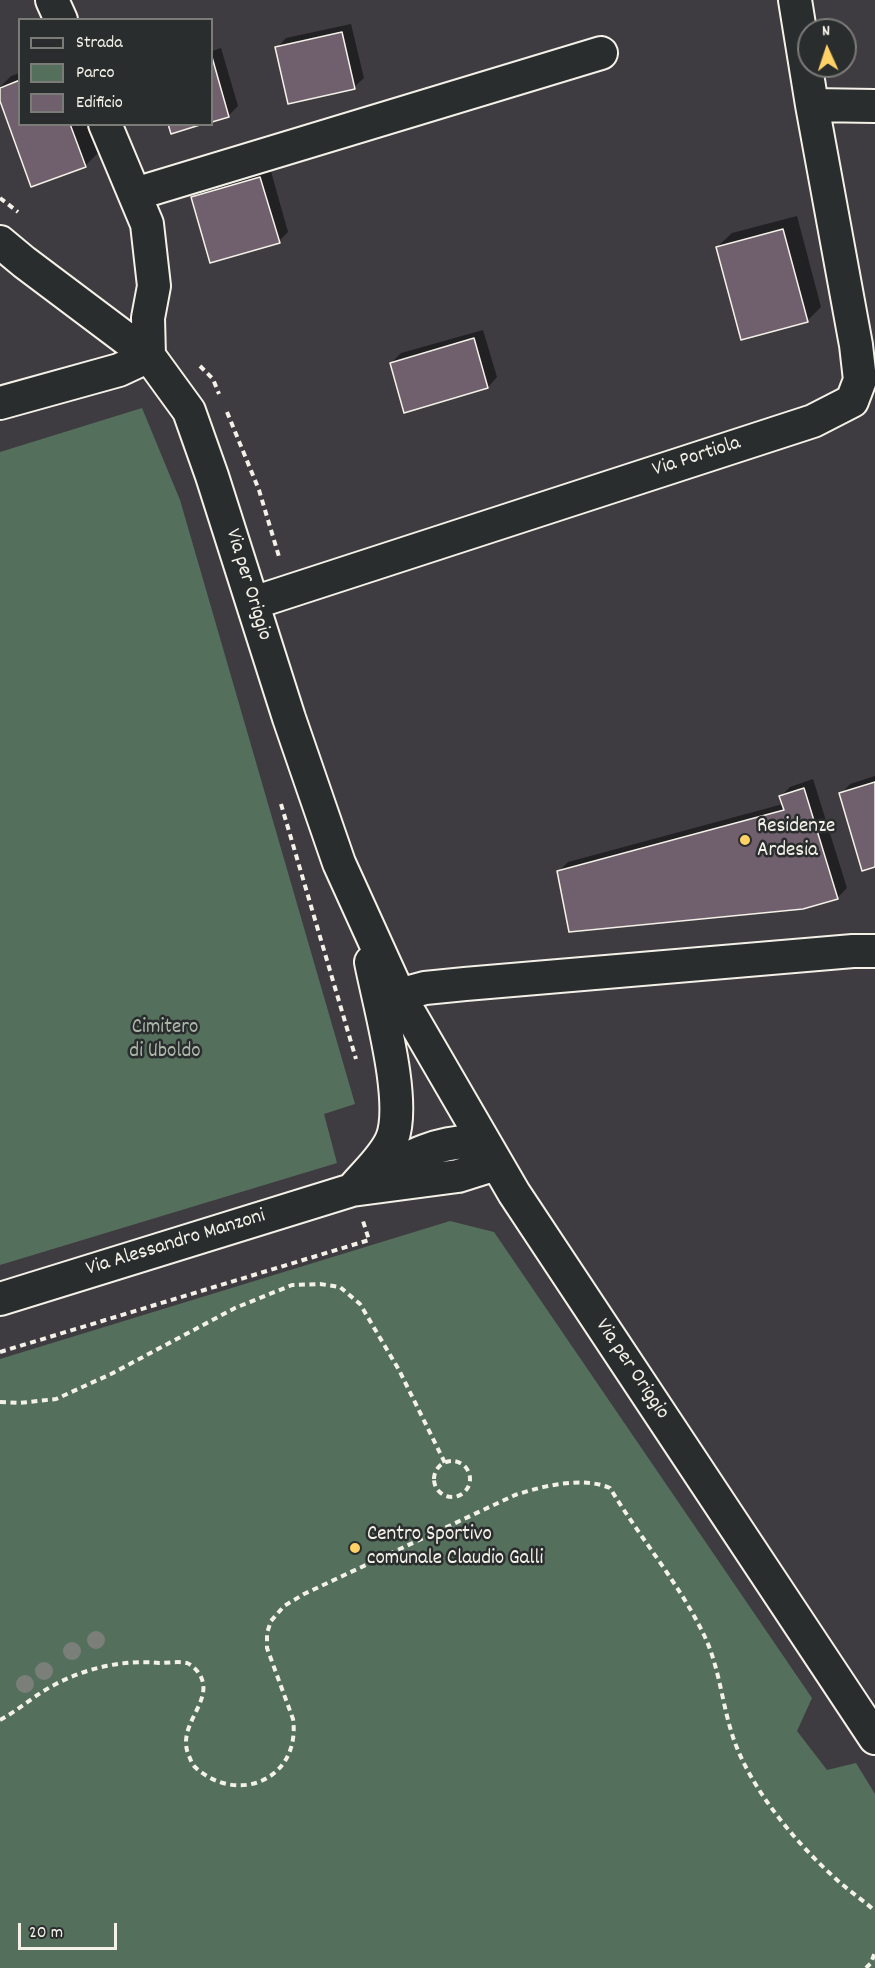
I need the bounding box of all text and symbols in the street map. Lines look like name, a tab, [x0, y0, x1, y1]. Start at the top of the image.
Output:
legend	[18, 18, 213, 126]
north arrow	[797, 18, 857, 78]
text: N	[822, 20, 831, 43]
text: Strada	[76, 31, 123, 56]
text: Parco	[76, 61, 115, 86]
text: Edificio	[76, 91, 123, 116]
street label: Via Portiola	[650, 432, 744, 484]
street label: Via per Origgio	[218, 526, 276, 644]
place label: Residenze Ardesia	[757, 815, 835, 865]
marker: Residenze Ardesia	[738, 833, 752, 847]
park label: Cimitero di Uboldo	[129, 1016, 201, 1066]
street label: Via Alessandro Manzoni	[83, 1205, 269, 1283]
street label: Via per Origgio	[588, 1315, 674, 1425]
place label: Centro Sportivo comunale Claudio Galli	[367, 1523, 543, 1573]
marker: Centro Sportivo comunale Claudio Galli	[348, 1541, 362, 1555]
scale bar	[21, 1911, 120, 1949]
text: 20 m	[29, 1921, 63, 1946]

